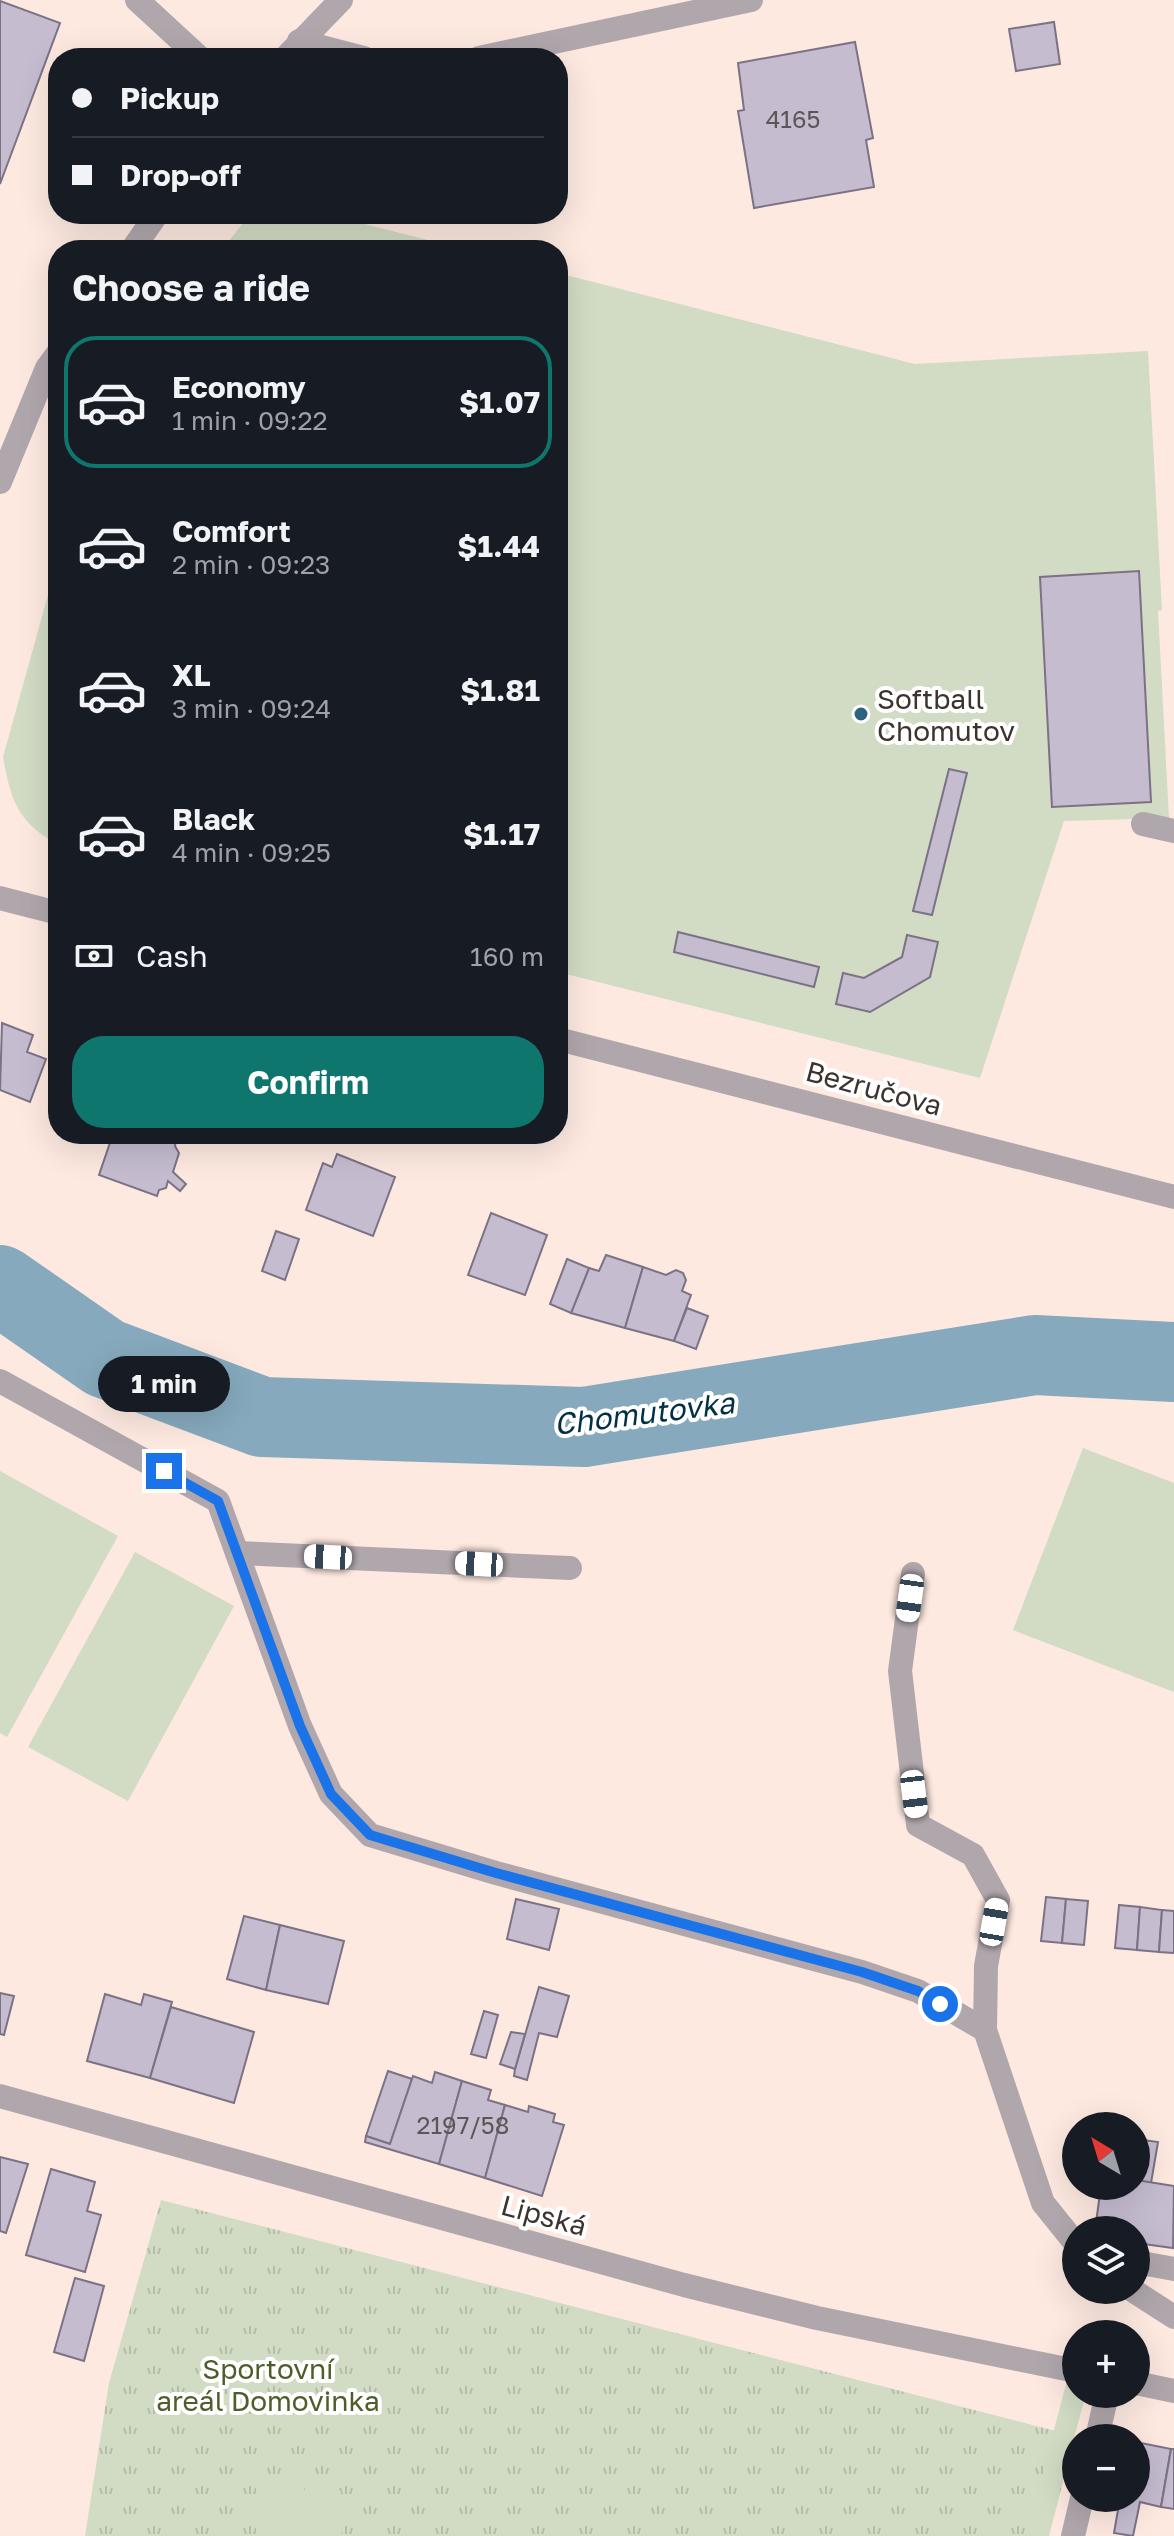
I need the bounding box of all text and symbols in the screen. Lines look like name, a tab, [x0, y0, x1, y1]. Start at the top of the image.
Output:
text: Pickup	[120, 80, 219, 116]
house number: 4165	[766, 104, 820, 133]
text: Drop-off	[120, 157, 241, 193]
text: Choose a ride	[72, 266, 310, 309]
icon: car	[76, 366, 148, 438]
text: Economy	[172, 369, 306, 405]
text: $1.07	[459, 384, 540, 420]
text: 1 min · 09:22	[172, 405, 328, 436]
icon: car	[76, 510, 148, 582]
text: Comfort	[172, 513, 291, 549]
text: $1.44	[457, 528, 540, 564]
text: 2 min · 09:23	[172, 549, 330, 580]
icon: car	[76, 654, 148, 726]
text: XL	[172, 657, 211, 693]
text: $1.81	[460, 672, 540, 708]
place label: Softball Chomutov	[877, 682, 1015, 747]
text: 3 min · 09:24	[172, 693, 331, 724]
marker: Softball Chomutov	[852, 705, 870, 723]
icon: car	[76, 798, 148, 870]
text: Black	[172, 801, 255, 837]
text: $1.17	[463, 816, 540, 852]
text: 4 min · 09:25	[172, 837, 331, 868]
icon: cash	[72, 934, 116, 978]
text: Cash	[136, 938, 208, 974]
text: 160 m	[470, 941, 544, 972]
button: Confirm	[72, 1036, 544, 1128]
street label: Bezručova	[802, 1054, 946, 1122]
callout: 1 min	[98, 1355, 230, 1411]
text: 1 min	[131, 1368, 197, 1399]
water label: Chomutovka	[552, 1384, 737, 1442]
route end	[146, 1453, 182, 1489]
car	[303, 1544, 353, 1570]
car	[454, 1551, 504, 1577]
car	[895, 1573, 925, 1623]
car	[899, 1769, 929, 1819]
car	[978, 1896, 1010, 1948]
route start	[922, 1986, 958, 2022]
house number: 2197/58	[417, 2110, 509, 2139]
north arrow	[1062, 2112, 1150, 2200]
map controls	[1062, 2112, 1150, 2512]
street label: Lipská	[498, 2188, 590, 2242]
button: layers	[1062, 2216, 1150, 2304]
button: +	[1062, 2320, 1150, 2408]
park label: Sportovní areál Domovinka	[156, 2352, 380, 2417]
button: −	[1062, 2424, 1150, 2512]

